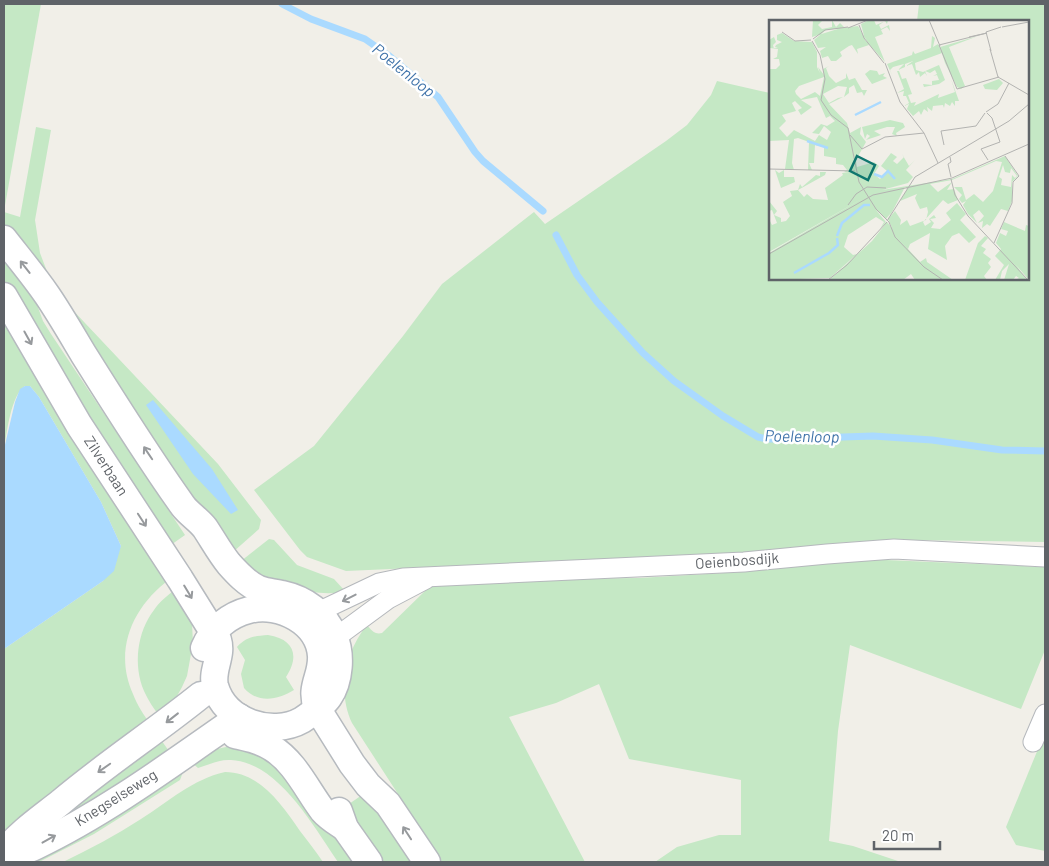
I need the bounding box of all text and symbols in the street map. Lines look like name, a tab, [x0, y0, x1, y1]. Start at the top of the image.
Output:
inset map	[769, 20, 1029, 280]
water label: Poelenloop	[369, 39, 439, 101]
one-way arrow	[20, 261, 31, 274]
one-way arrow	[24, 330, 33, 345]
water label: Poelenloop	[764, 425, 840, 446]
street label: Zilverbaan	[81, 432, 133, 499]
one-way arrow	[142, 446, 152, 460]
one-way arrow	[137, 513, 147, 527]
street label: Oeienbosdijk	[694, 548, 780, 572]
one-way arrow	[183, 584, 193, 598]
one-way arrow	[342, 594, 357, 603]
one-way arrow	[166, 712, 179, 723]
one-way arrow	[97, 763, 111, 773]
street label: Knegselseweg	[71, 765, 160, 830]
scale bar	[874, 818, 940, 850]
one-way arrow	[402, 826, 413, 840]
text: 20 m	[882, 826, 914, 844]
one-way arrow	[41, 834, 56, 844]

